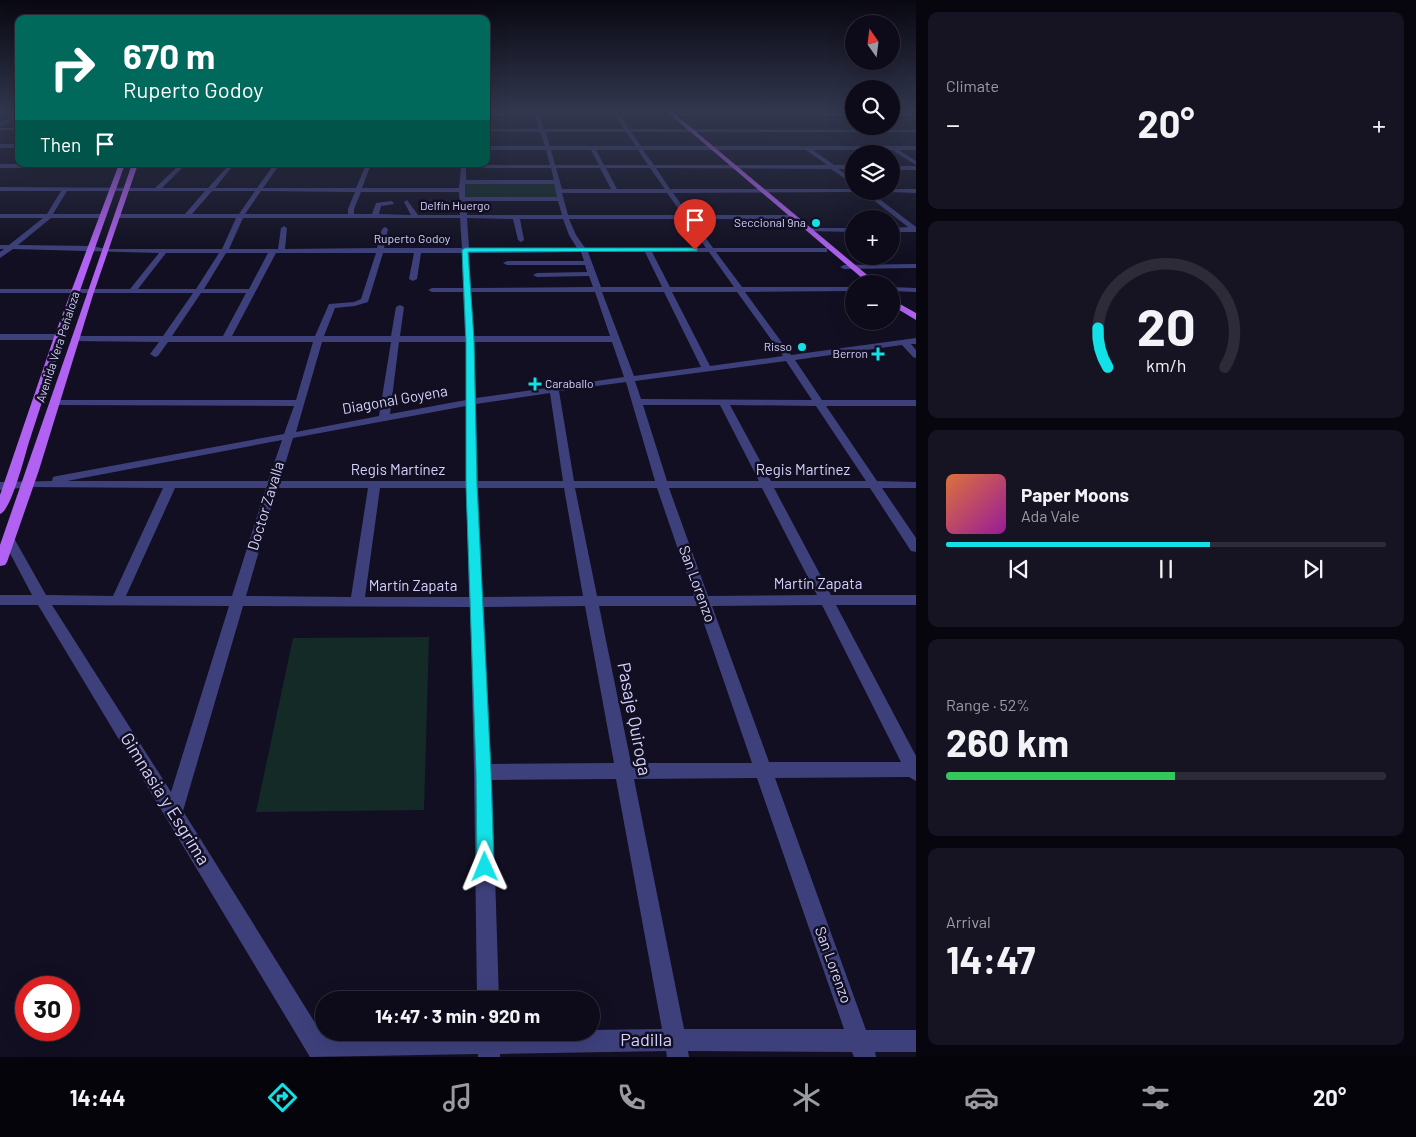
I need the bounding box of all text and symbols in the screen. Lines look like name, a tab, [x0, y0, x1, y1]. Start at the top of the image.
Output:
north arrow	[845, 15, 900, 70]
map controls	[845, 15, 900, 330]
text: 670 m	[123, 34, 215, 76]
icon: right	[40, 35, 105, 100]
text: Ruperto Godoy	[123, 76, 264, 102]
text: Climate	[946, 76, 999, 95]
button: search	[845, 80, 900, 135]
text: 20°	[1137, 100, 1195, 146]
text: −	[946, 107, 960, 141]
text: +	[1372, 107, 1386, 141]
icon: arrive	[91, 130, 119, 158]
text: Then	[40, 133, 81, 156]
button: layers	[845, 145, 900, 200]
street label: Delfín Huergo	[420, 198, 490, 212]
pin	[674, 199, 716, 250]
icon: arrive	[681, 206, 709, 234]
button: +	[845, 210, 900, 265]
place label: Seccional 9na	[734, 215, 806, 229]
marker: Seccional 9na	[810, 217, 822, 229]
street label: Ruperto Godoy	[374, 231, 451, 245]
button: −	[845, 275, 900, 330]
street label: Avenida Vera Peñaloza	[32, 289, 82, 404]
text: 20	[1137, 294, 1195, 356]
place label: Risso	[764, 339, 792, 353]
marker: Risso	[796, 341, 808, 353]
place label: Berron	[832, 346, 868, 360]
marker: Berron	[872, 348, 884, 360]
text: km/h	[1146, 354, 1186, 376]
place label: Caraballo	[545, 376, 594, 390]
marker: Caraballo	[529, 378, 541, 390]
street label: Diagonal Goyena	[341, 381, 449, 417]
street label: Doctor Zavalla	[243, 459, 287, 552]
street label: Regis Martínez	[351, 460, 446, 478]
street label: Regis Martínez	[756, 460, 851, 478]
text: Paper Moons	[1021, 483, 1129, 506]
text: Ada Vale	[1021, 506, 1080, 525]
street label: San Lorenzo	[676, 543, 720, 625]
icon: previous	[1005, 555, 1033, 583]
icon: pause	[1152, 555, 1180, 583]
icon: next	[1299, 555, 1327, 583]
street label: Martín Zapata	[774, 574, 862, 592]
street label: Martín Zapata	[369, 576, 457, 594]
street label: Pasaje Quiroga	[613, 660, 657, 777]
text: Range · 52%	[946, 695, 1030, 714]
text: 260 km	[946, 719, 1069, 765]
street label: Gimnasia y Esgrima	[116, 728, 215, 869]
position arrow	[458, 840, 510, 892]
text: Arrival	[946, 912, 991, 931]
street label: San Lorenzo	[812, 924, 856, 1006]
text: 14:47	[946, 936, 1035, 982]
speed limit sign: 30	[15, 976, 80, 1041]
text: 14:47 · 3 min · 920 m	[375, 1004, 540, 1027]
street label: Padilla	[620, 1028, 672, 1050]
icon: directions	[265, 1080, 300, 1115]
icon: music	[440, 1080, 475, 1115]
icon: phone	[614, 1080, 649, 1115]
icon: climate	[789, 1080, 824, 1115]
icon: car	[964, 1080, 999, 1115]
icon: filters	[1138, 1080, 1173, 1115]
text: 14:44	[70, 1084, 126, 1110]
text: 20°	[1313, 1084, 1346, 1110]

